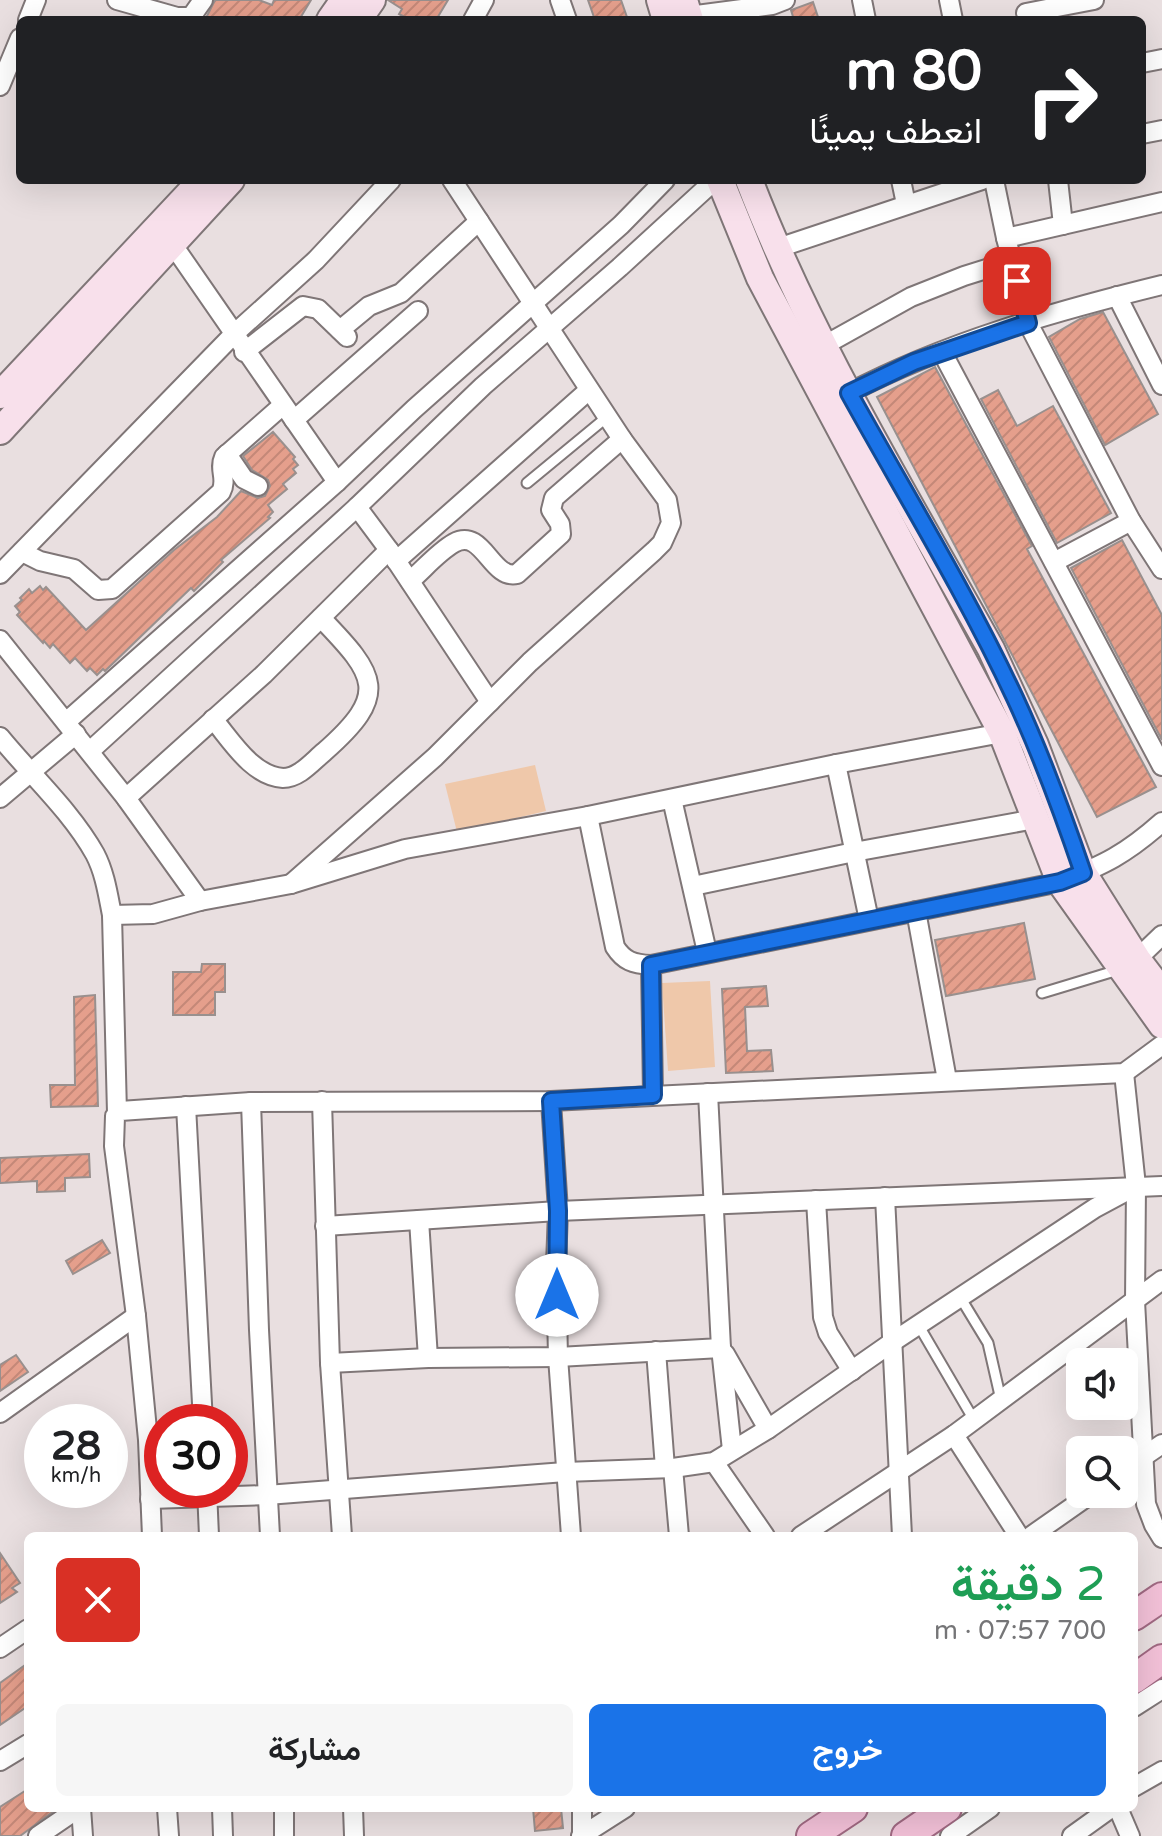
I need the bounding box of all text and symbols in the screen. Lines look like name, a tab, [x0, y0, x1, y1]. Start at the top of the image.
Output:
text: 80 m	[846, 38, 982, 105]
icon: right	[1010, 48, 1114, 152]
text: انعطف يمينًا	[809, 110, 982, 153]
pin	[983, 247, 1051, 315]
icon: arrive	[995, 259, 1039, 303]
position arrow	[515, 1253, 599, 1337]
map controls	[1066, 1348, 1138, 1508]
button: sound	[1066, 1348, 1138, 1420]
speed limit sign: 30	[144, 1404, 248, 1508]
text: 28	[51, 1422, 101, 1470]
button: search	[1066, 1436, 1138, 1508]
text: km/h	[51, 1464, 101, 1488]
text: 2 دقيقة	[951, 1556, 1106, 1614]
button: close	[56, 1558, 140, 1642]
text: 700 m · 07:57	[934, 1615, 1106, 1646]
button: مشاركة	[56, 1704, 573, 1796]
button: خروج	[589, 1704, 1106, 1796]

